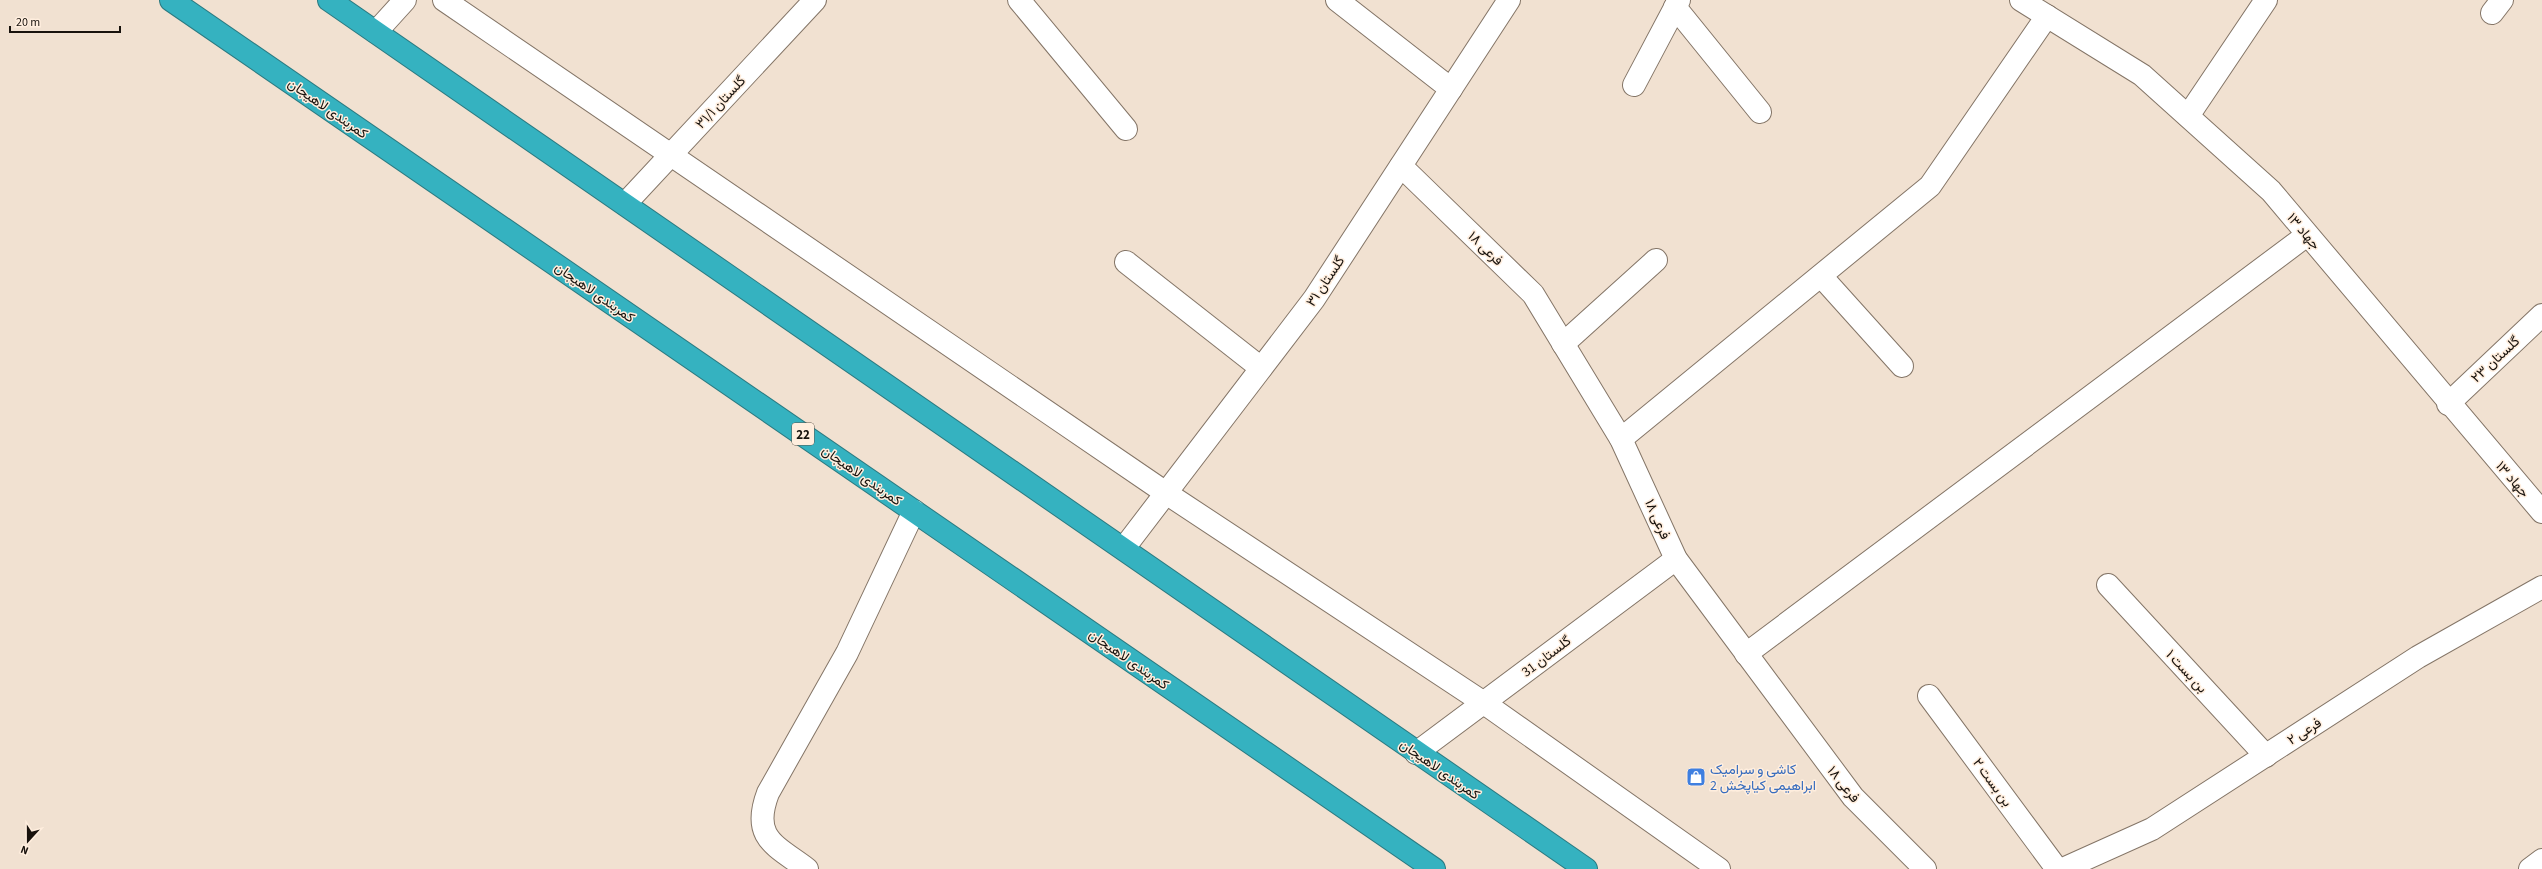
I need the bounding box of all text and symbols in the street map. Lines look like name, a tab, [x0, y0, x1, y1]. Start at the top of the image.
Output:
scale bar	[10, 8, 120, 34]
text: 20 m	[16, 14, 40, 31]
street label: گلستان ۳۱/۱	[691, 72, 751, 134]
street label: کمربندی لاهیجان	[283, 74, 372, 144]
street label: جهاد ۱۳	[2282, 209, 2325, 254]
street label: فرعی ۱۸	[1463, 227, 1507, 271]
street label: گلستان ۳۱	[1302, 252, 1350, 311]
street label: کمربندی لاهیجان	[550, 258, 639, 328]
street label: گلستان ۲۳	[2467, 332, 2525, 388]
road number: 22	[792, 423, 814, 445]
street label: کمربندی لاهیجان	[817, 441, 906, 511]
street label: جهاد ۱۳	[2491, 457, 2534, 502]
street label: فرعی ۱۸	[1639, 496, 1675, 543]
street label: کمربندی لاهیجان	[1084, 625, 1173, 695]
street label: گلستان 31	[1518, 631, 1576, 682]
street label: بن بست ۱	[2161, 646, 2212, 698]
street label: فرعی ۲	[2283, 713, 2326, 750]
street label: کمربندی لاهیجان	[1395, 735, 1484, 805]
street label: بن بست ۲	[1968, 754, 2017, 811]
place label: کاشی و سرامیک ابراهيمی کیاپخش 2	[1710, 760, 1816, 796]
street label: فرعی ۱۸	[1822, 762, 1864, 807]
shop icon: کاشی و سرامیک ابراهيمی کیاپخش 2	[1685, 766, 1707, 788]
north arrow	[8, 821, 48, 861]
text: N	[18, 842, 31, 858]

